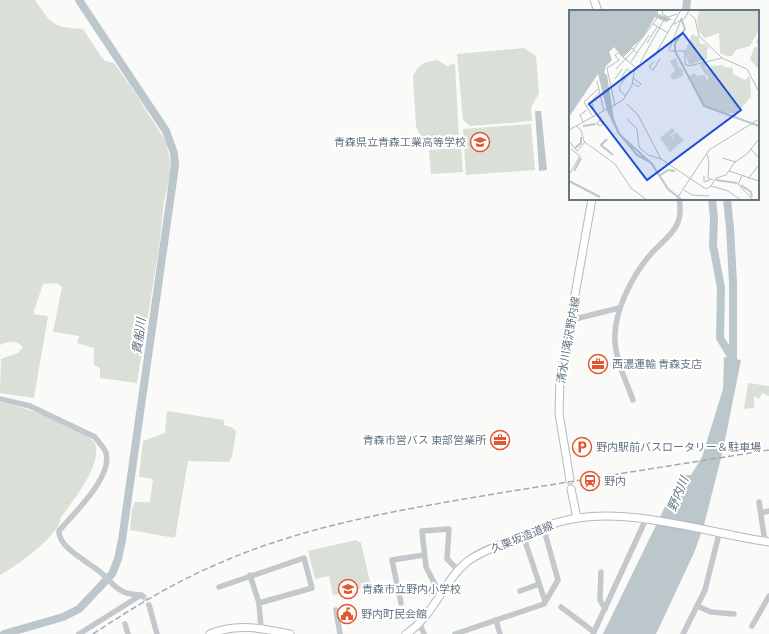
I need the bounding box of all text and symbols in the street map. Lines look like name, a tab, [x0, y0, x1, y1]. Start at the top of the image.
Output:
inset map	[569, 10, 759, 200]
school or university icon: 青森県立青森工業高等学校	[469, 131, 491, 153]
place label: 青森県立青森工業高等学校	[334, 134, 466, 149]
street label: 清水川滝沢野内線	[552, 295, 583, 385]
water label: 貴船川	[128, 315, 150, 355]
office icon: 西濃運輸 青森支店	[587, 353, 609, 375]
place label: 西濃運輸 青森支店	[612, 356, 702, 371]
office icon: 青森市営バス 東部営業所	[489, 429, 511, 451]
place label: 青森市営バス 東部営業所	[363, 432, 487, 447]
parking icon: 野内駅前バスロータリー＆駐車場	[571, 436, 593, 458]
place label: 野内駅前バスロータリー＆駐車場	[596, 439, 761, 454]
station icon: 野内	[579, 470, 601, 492]
water label: 野内川	[663, 472, 693, 514]
place label: 野内	[604, 473, 626, 488]
street label: 久栗坂造道線	[488, 517, 555, 556]
school or university icon: 青森市立野内小学校	[337, 578, 359, 600]
place label: 青森市立野内小学校	[362, 581, 461, 596]
public building icon: 野内町民会館	[336, 603, 358, 625]
place label: 野内町民会館	[361, 606, 427, 621]

